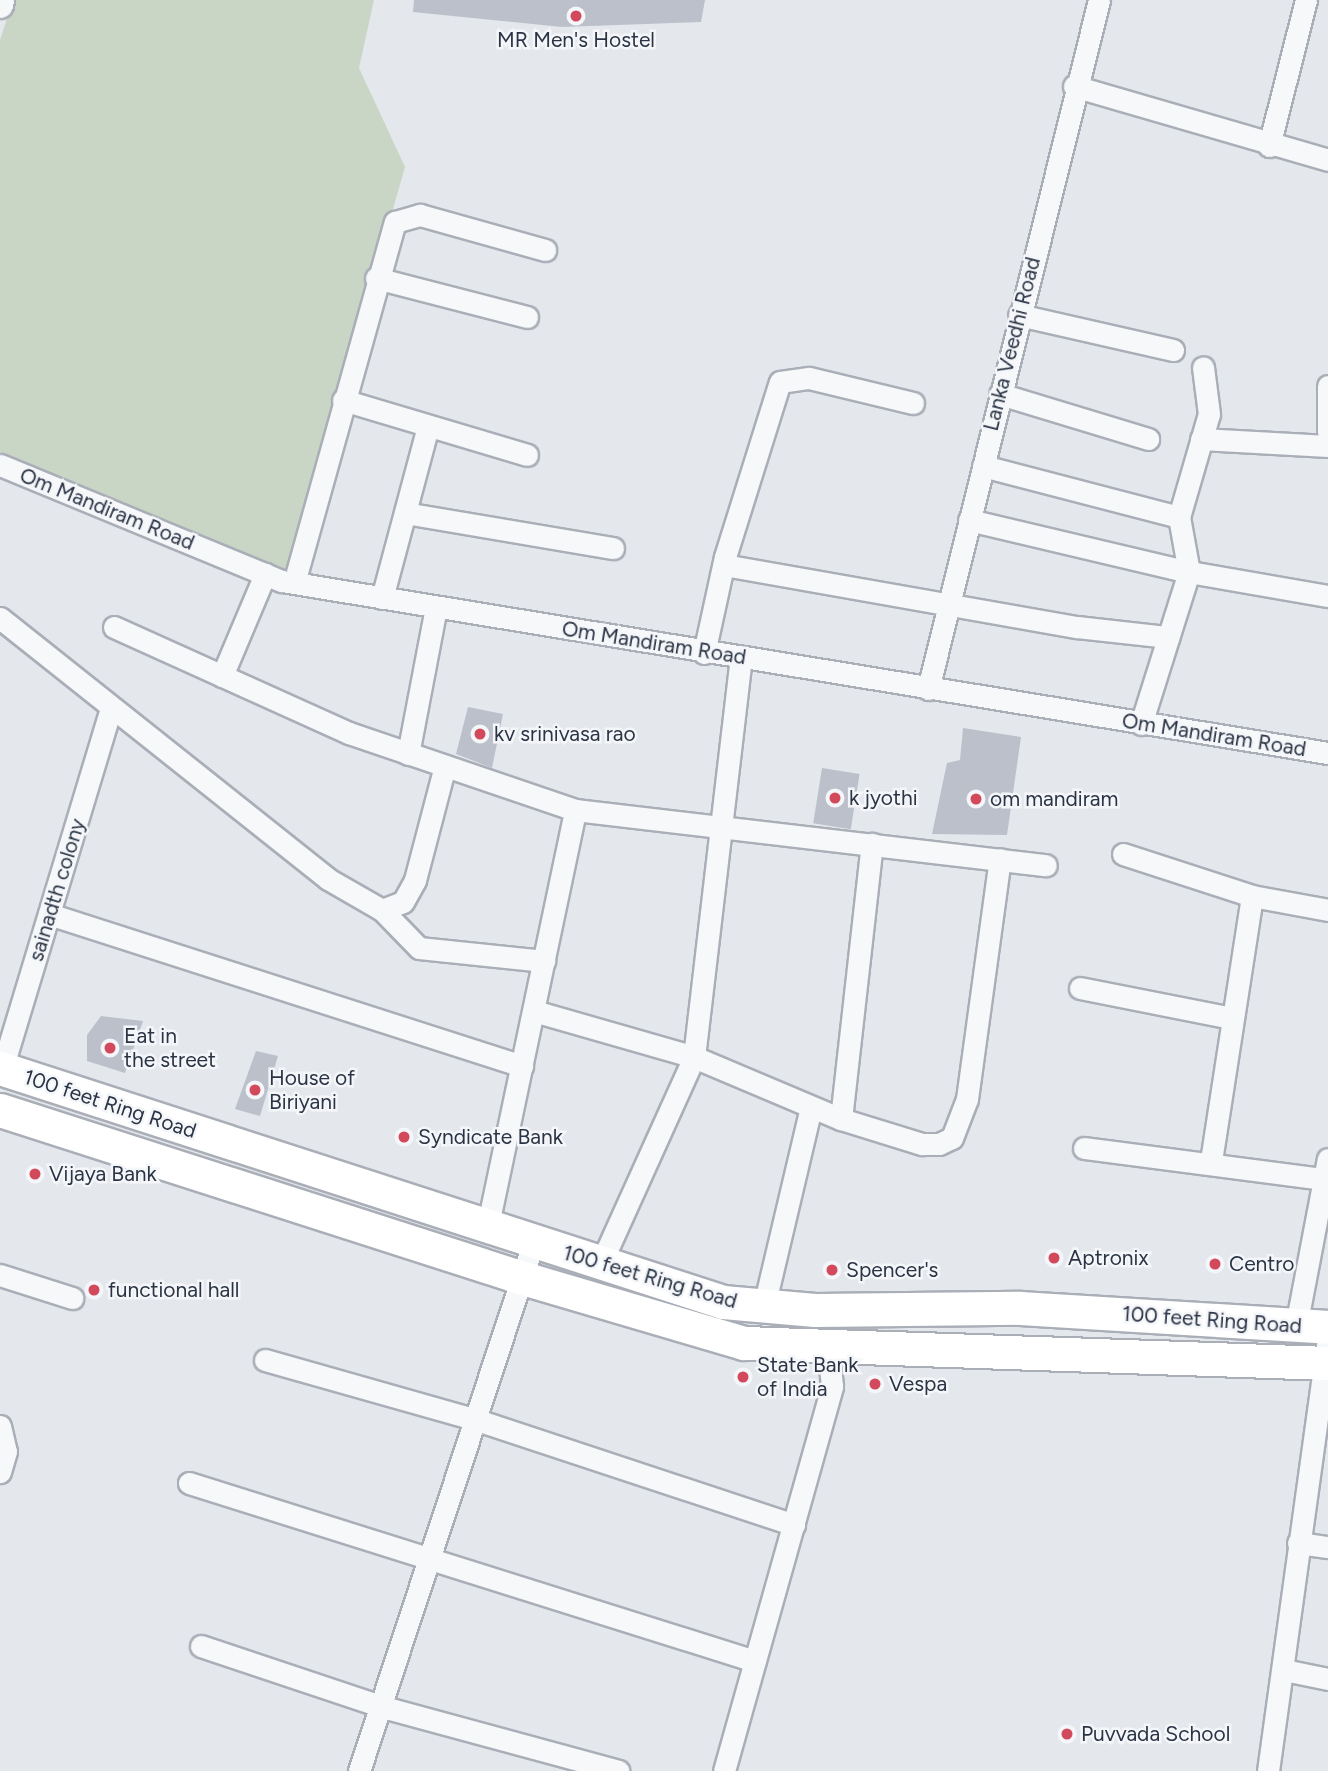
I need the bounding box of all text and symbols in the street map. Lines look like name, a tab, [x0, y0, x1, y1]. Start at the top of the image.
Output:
marker: MR Men's Hostel	[568, 8, 584, 24]
place label: MR Men's Hostel	[497, 27, 655, 53]
street label: Lanka Veedhi Road	[978, 254, 1046, 434]
street label: Om Mandiram Road	[16, 462, 198, 556]
street label: Om Mandiram Road	[560, 616, 748, 670]
street label: Om Mandiram Road	[1120, 708, 1308, 762]
place label: kv srinivasa rao	[494, 721, 636, 747]
marker: kv srinivasa rao	[472, 726, 488, 742]
place label: k jyothi	[849, 785, 918, 811]
place label: om mandiram	[990, 786, 1118, 812]
marker: k jyothi	[827, 790, 843, 806]
marker: om mandiram	[968, 791, 984, 807]
street label: sainadth colony	[23, 816, 91, 964]
place label: Eat in the street	[124, 1023, 216, 1073]
marker: Eat in the street	[102, 1040, 118, 1056]
street label: 100 feet Ring Road	[20, 1064, 200, 1144]
place label: House of Biriyani	[269, 1065, 355, 1115]
marker: House of Biriyani	[247, 1082, 263, 1098]
place label: Syndicate Bank	[418, 1124, 563, 1150]
marker: Syndicate Bank	[396, 1129, 412, 1145]
place label: Vijaya Bank	[49, 1161, 157, 1187]
marker: Vijaya Bank	[27, 1166, 43, 1182]
street label: 100 feet Ring Road	[560, 1240, 740, 1314]
place label: Aptronix	[1068, 1245, 1148, 1271]
marker: Aptronix	[1046, 1250, 1062, 1266]
place label: Centro	[1229, 1251, 1295, 1277]
marker: Centro	[1207, 1256, 1223, 1272]
place label: Spencer's	[846, 1257, 938, 1283]
marker: Spencer's	[824, 1262, 840, 1278]
place label: functional hall	[108, 1277, 239, 1303]
marker: functional hall	[86, 1282, 102, 1298]
street label: 100 feet Ring Road	[1121, 1301, 1303, 1339]
place label: State Bank of India	[757, 1352, 858, 1402]
marker: State Bank of India	[735, 1369, 751, 1385]
place label: Vespa	[889, 1371, 947, 1397]
marker: Vespa	[867, 1376, 883, 1392]
place label: Puvvada School	[1081, 1721, 1230, 1747]
marker: Puvvada School	[1059, 1726, 1075, 1742]

